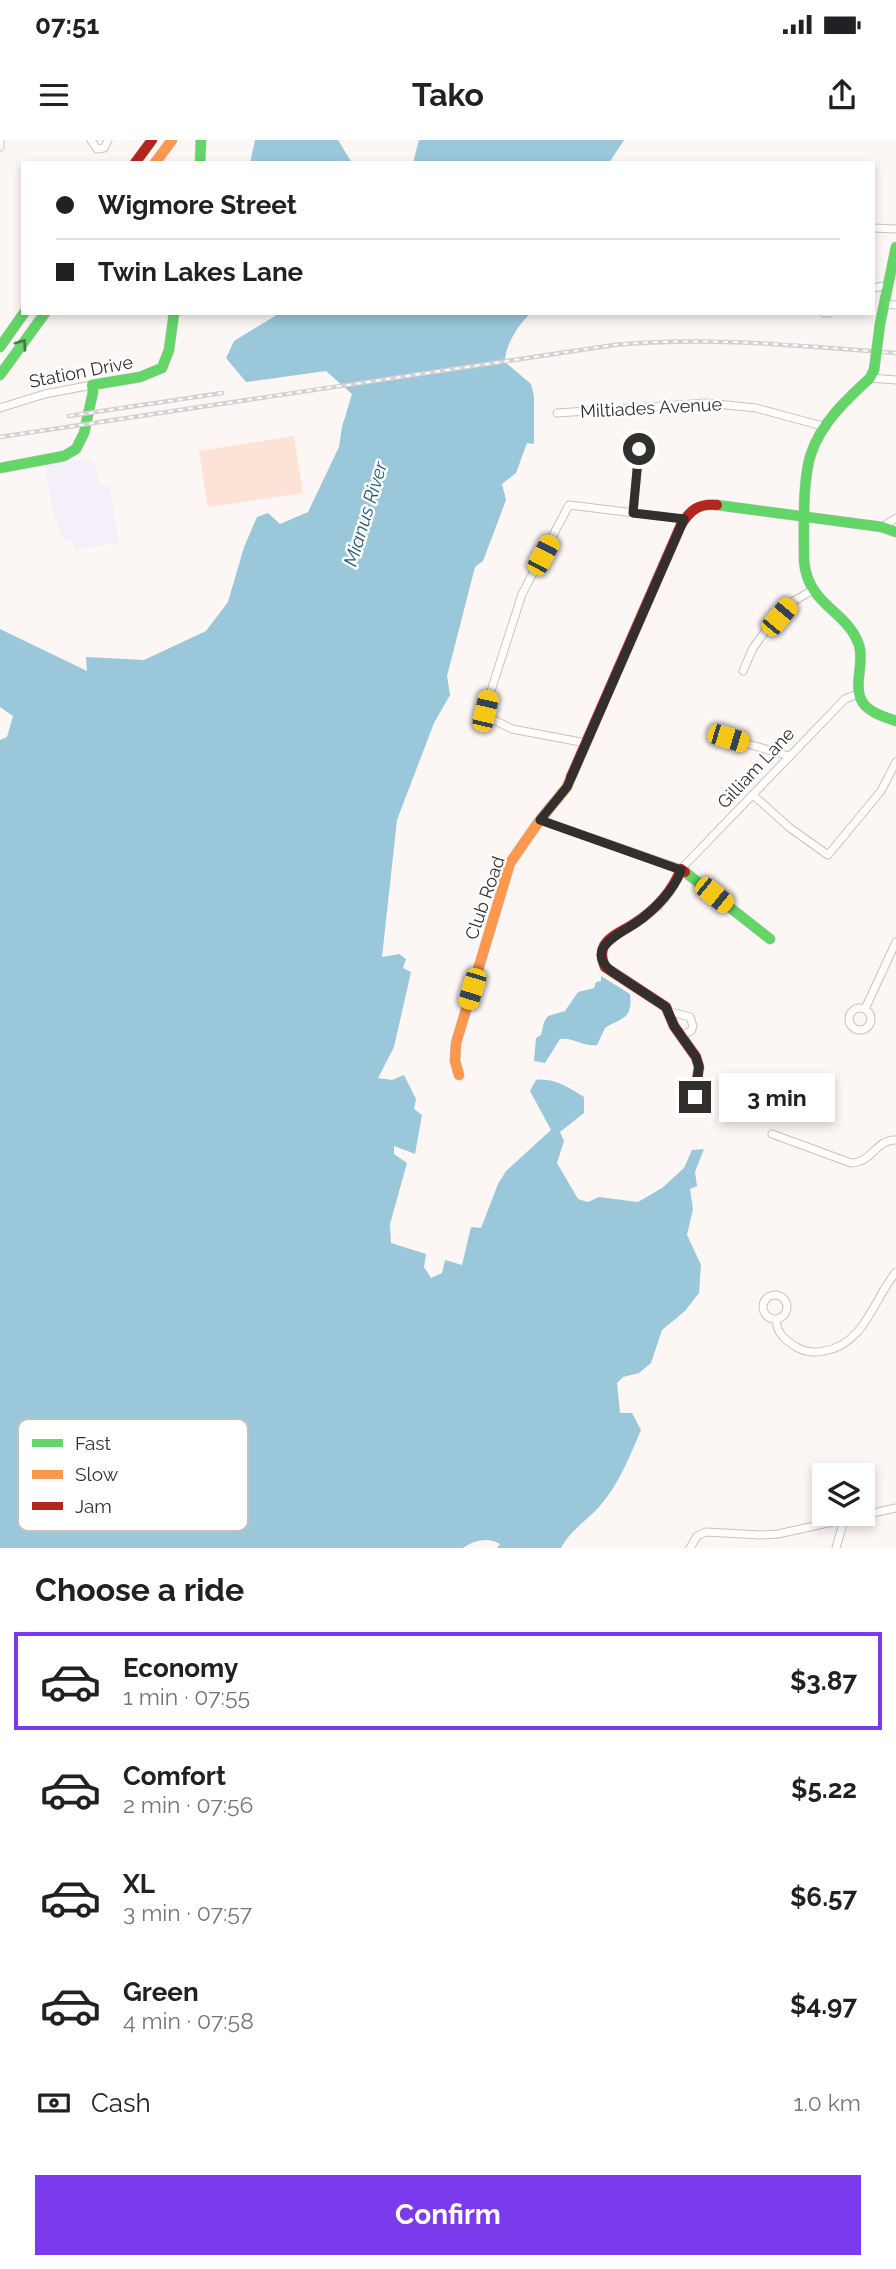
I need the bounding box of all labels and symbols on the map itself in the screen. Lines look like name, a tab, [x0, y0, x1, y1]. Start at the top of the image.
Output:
one-way arrow	[14, 339, 27, 352]
street label: Station Drive	[27, 351, 135, 392]
street label: Miltiades Avenue	[580, 393, 723, 422]
route start	[623, 433, 655, 465]
water label: Mianus River	[339, 458, 392, 569]
car	[524, 532, 563, 578]
car	[758, 594, 801, 640]
car	[471, 688, 500, 734]
car	[705, 722, 752, 754]
street label: Gilliam Lane	[713, 723, 799, 812]
street label: Club Road	[460, 853, 509, 942]
car	[692, 874, 737, 916]
car	[456, 966, 489, 1012]
callout: 3 min	[720, 1072, 835, 1122]
route end	[679, 1081, 711, 1113]
legend	[18, 1419, 248, 1531]
text: Fast	[75, 1432, 111, 1454]
text: Slow	[75, 1463, 119, 1485]
text: Jam	[75, 1495, 112, 1517]

